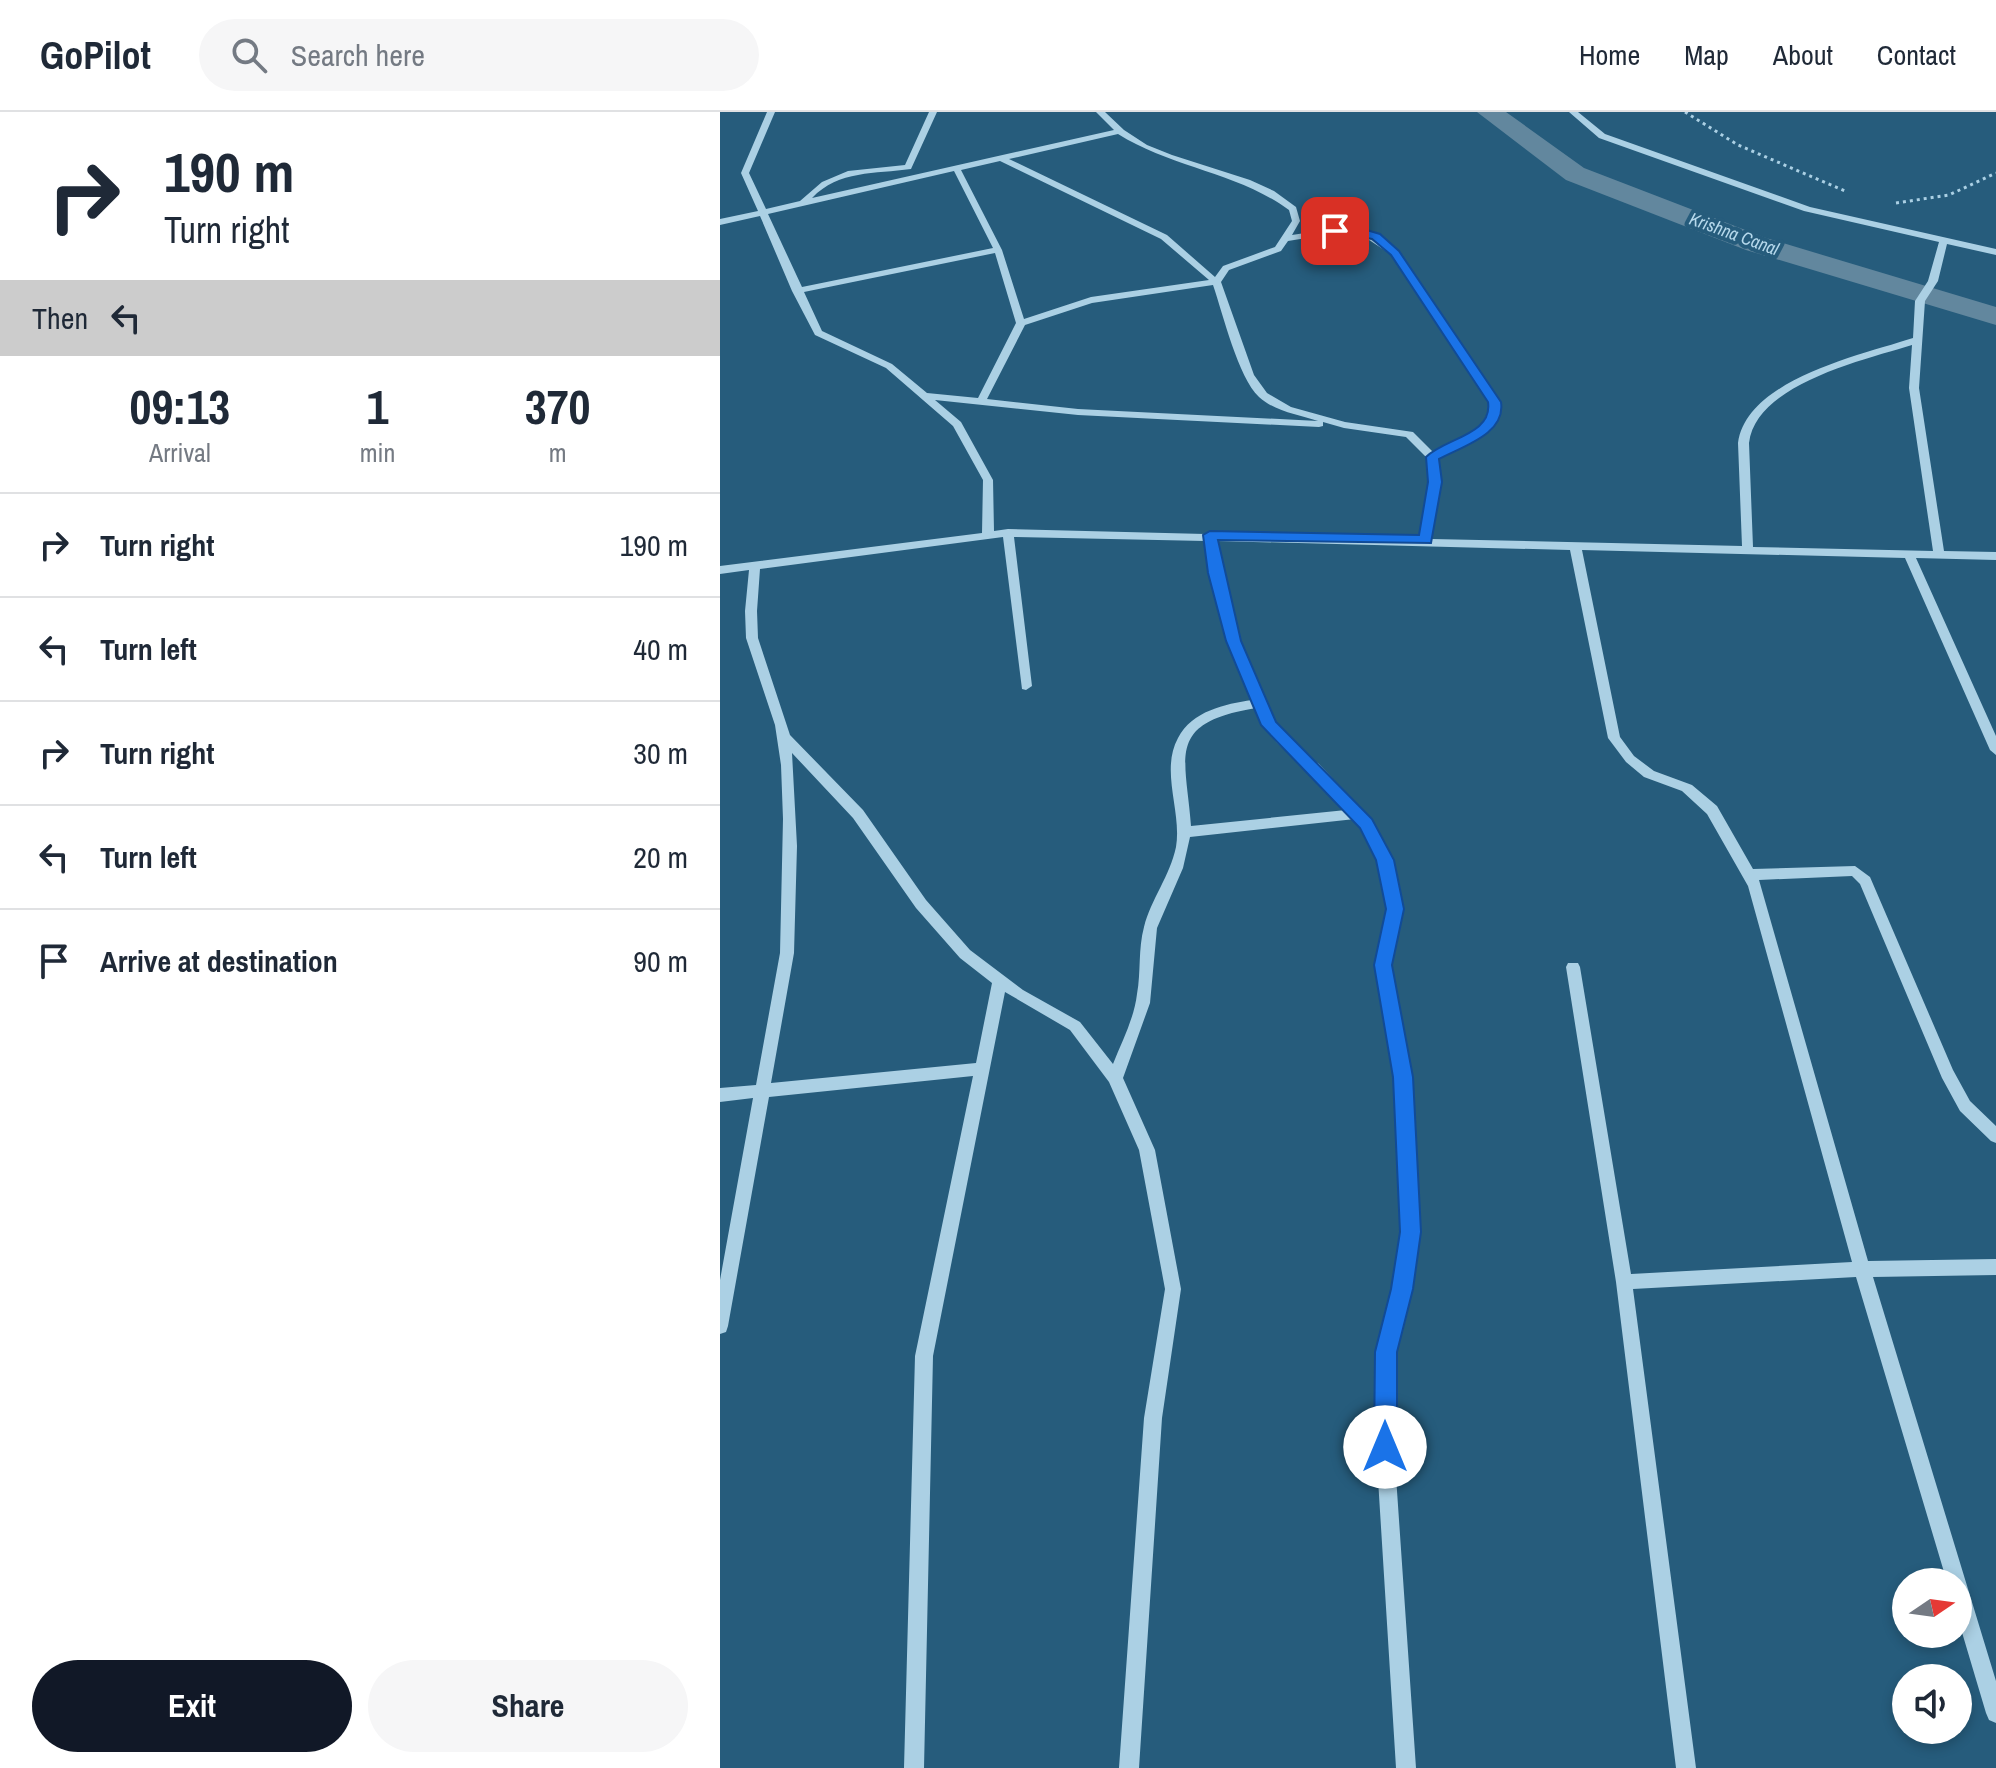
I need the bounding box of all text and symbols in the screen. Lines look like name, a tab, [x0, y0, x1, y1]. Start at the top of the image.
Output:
search box	[199, 19, 759, 91]
text: GoPilot	[40, 30, 151, 81]
icon: search	[227, 33, 271, 77]
text: Search here	[291, 35, 425, 75]
text: Home	[1579, 36, 1640, 74]
text: Map	[1684, 36, 1729, 74]
text: About	[1773, 36, 1833, 74]
text: Contact	[1877, 36, 1956, 74]
text: 190 m	[164, 134, 294, 209]
icon: right	[32, 144, 136, 248]
pin	[1301, 197, 1369, 265]
text: Turn right	[164, 206, 289, 254]
water label: Krishna Canal	[1686, 206, 1783, 262]
icon: arrive	[1313, 209, 1357, 253]
icon: left	[104, 296, 148, 340]
text: Then	[32, 298, 88, 338]
text: 09:13	[130, 374, 230, 439]
text: 1	[367, 374, 388, 439]
text: 370	[525, 374, 590, 439]
text: Arrival	[149, 435, 211, 470]
text: min	[360, 435, 395, 470]
text: m	[549, 435, 567, 470]
icon: right	[32, 523, 76, 567]
text: Turn right	[100, 525, 214, 565]
text: 190 m	[620, 525, 688, 565]
icon: left	[32, 627, 76, 671]
text: Turn left	[100, 629, 197, 669]
text: 40 m	[633, 629, 688, 669]
icon: right	[32, 731, 76, 775]
text: Turn right	[100, 733, 214, 773]
text: 30 m	[633, 733, 688, 773]
icon: left	[32, 835, 76, 879]
text: Turn left	[100, 837, 197, 877]
text: 20 m	[633, 837, 688, 877]
icon: arrive	[32, 939, 76, 983]
text: Arrive at destination	[100, 941, 338, 981]
text: 90 m	[633, 941, 688, 981]
position arrow	[1343, 1405, 1427, 1489]
north arrow	[1892, 1568, 1972, 1648]
map controls	[1892, 1568, 1972, 1744]
button: Exit	[32, 1660, 352, 1752]
button: Share	[368, 1660, 688, 1752]
button: sound	[1892, 1664, 1972, 1744]

